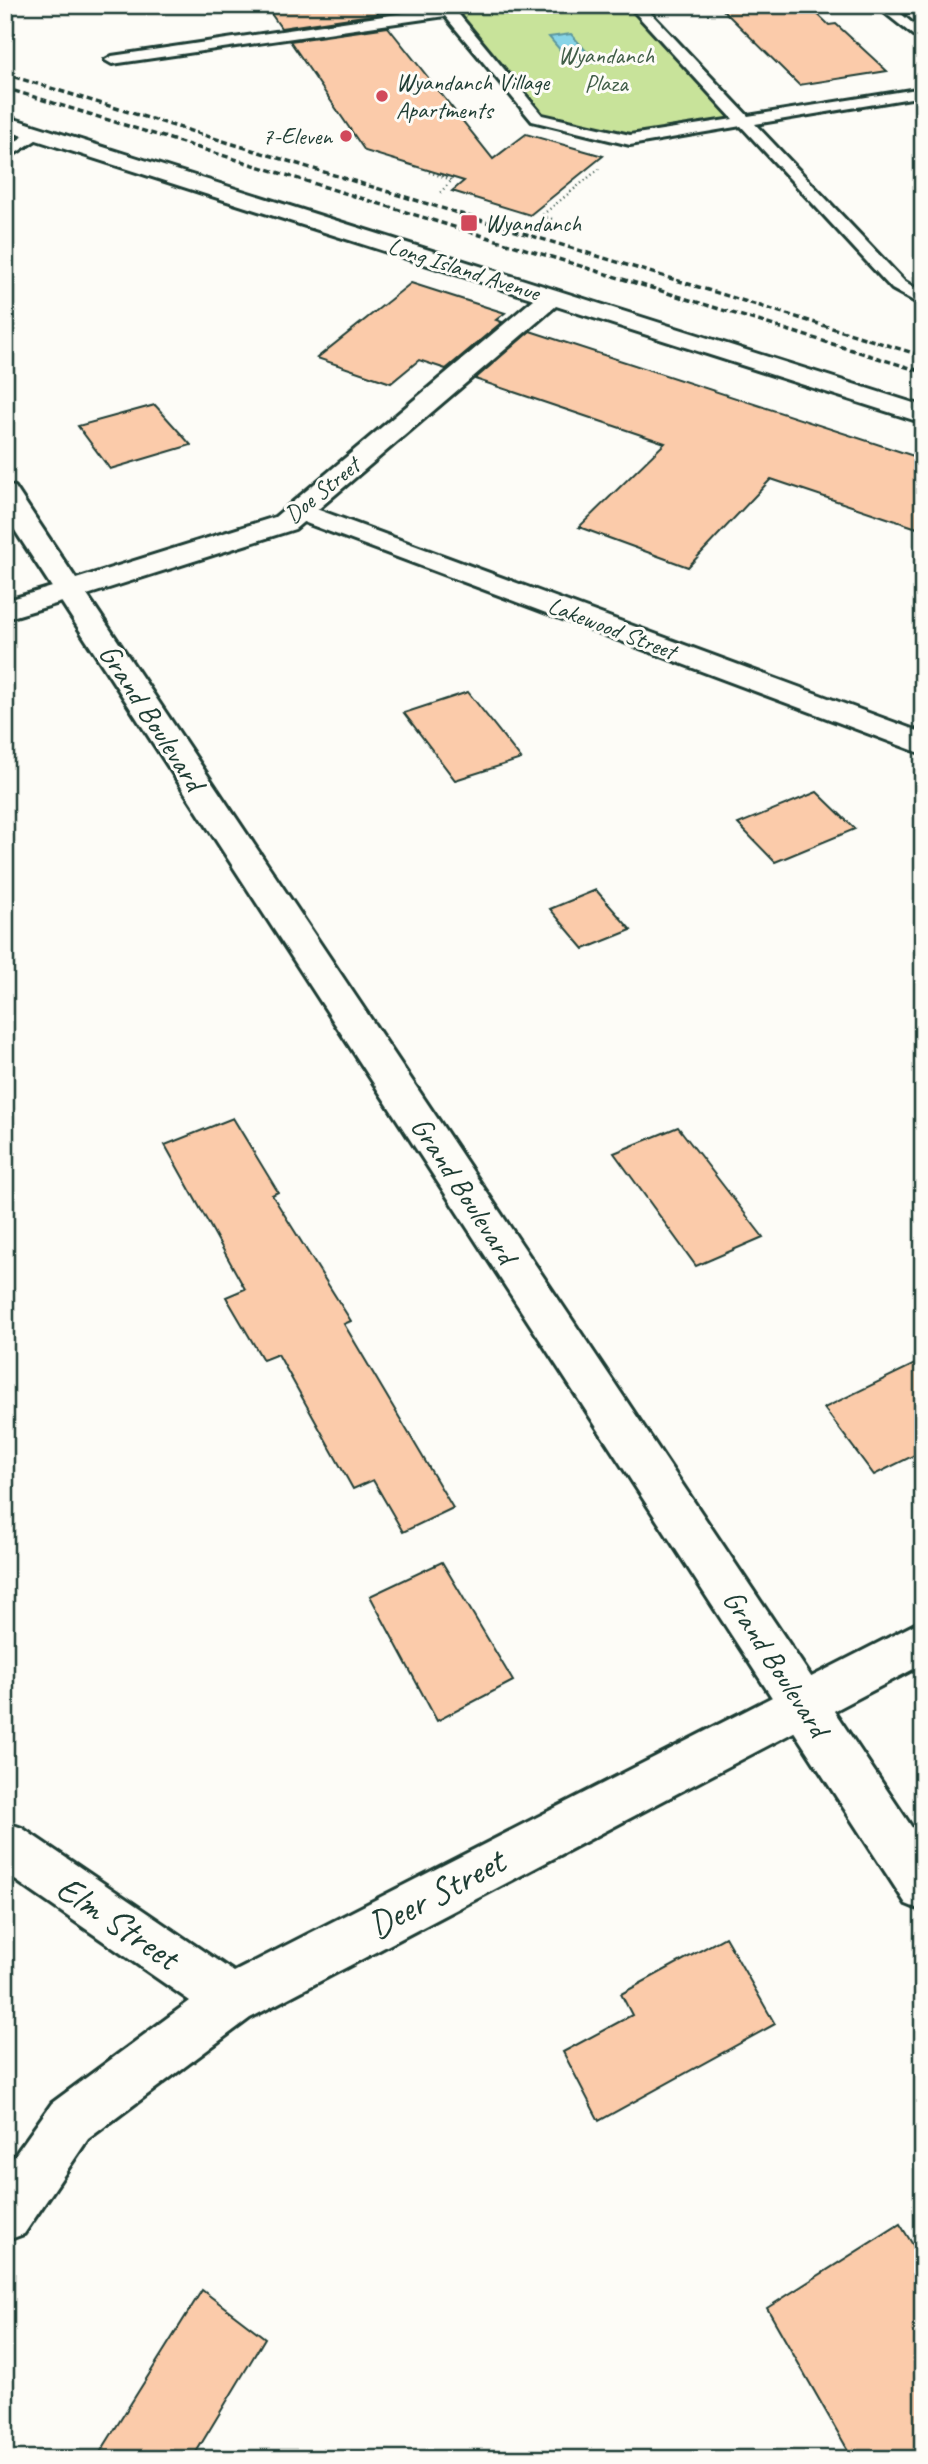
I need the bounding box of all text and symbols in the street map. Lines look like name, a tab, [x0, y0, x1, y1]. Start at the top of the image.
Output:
park label: Wyandanch Plaza	[558, 40, 655, 98]
place label: Wyandanch Village Apartments	[396, 67, 551, 125]
marker: Wyandanch Village Apartments	[374, 88, 390, 104]
place label: 7-Eleven	[262, 121, 333, 151]
marker: 7-Eleven	[338, 128, 354, 144]
place label: Wyandanch	[485, 208, 582, 238]
marker: Wyandanch	[459, 213, 479, 233]
street label: Long Island Avenue	[385, 230, 546, 308]
street label: Doe Street	[278, 449, 368, 529]
street label: Lakewood Street	[544, 590, 683, 667]
street label: Grand Boulevard	[90, 636, 216, 801]
street label: Grand Boulevard	[402, 1109, 528, 1274]
street label: Grand Boulevard	[714, 1582, 840, 1747]
street label: Deer Street	[360, 1836, 516, 1948]
street label: Elm Street	[48, 1864, 191, 1982]

